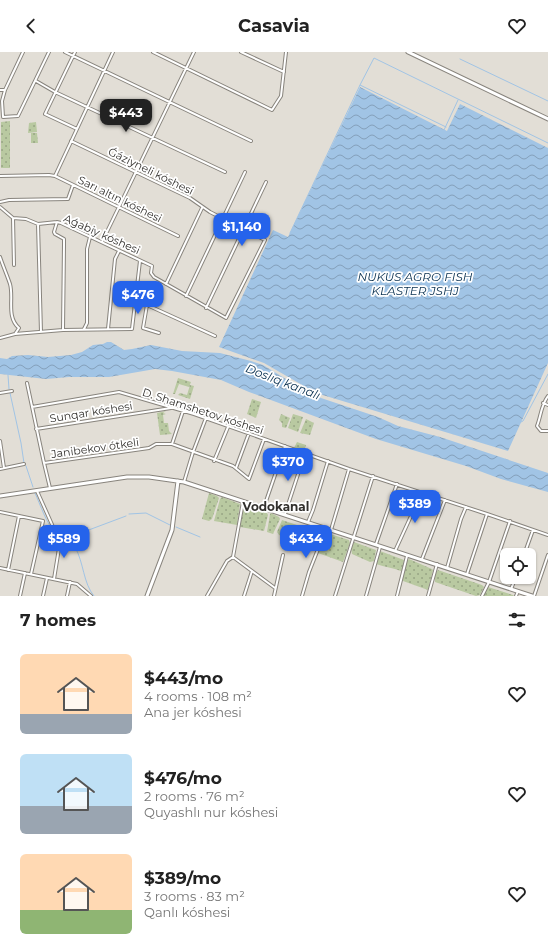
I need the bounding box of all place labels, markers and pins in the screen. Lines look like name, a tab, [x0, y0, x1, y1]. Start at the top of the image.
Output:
pin: $443	[102, 99, 150, 133]
pin: $1,140	[209, 213, 275, 247]
pin: $476	[114, 281, 162, 315]
pin: $370	[264, 448, 312, 482]
pin: $389	[391, 490, 439, 524]
pin: $589	[40, 525, 88, 559]
pin: $434	[282, 525, 330, 559]

